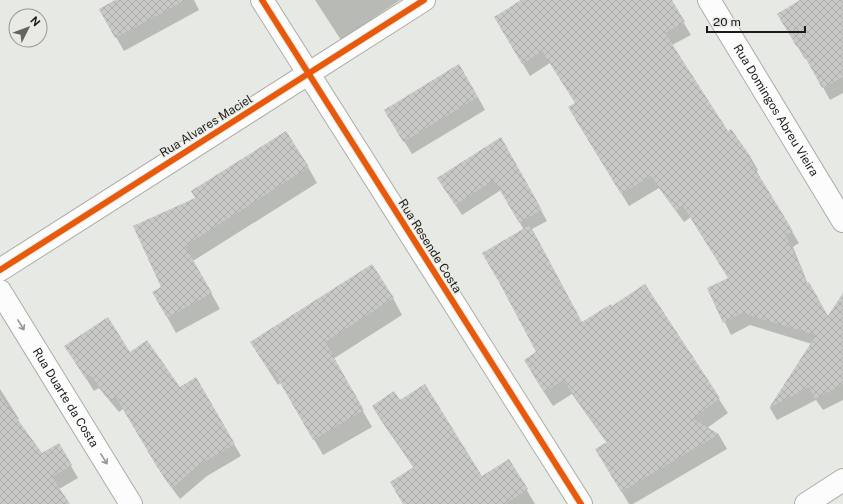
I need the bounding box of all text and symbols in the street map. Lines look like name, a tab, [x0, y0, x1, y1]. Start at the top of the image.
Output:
north arrow	[8, 8, 48, 48]
scale bar	[707, 8, 805, 34]
text: N	[28, 14, 43, 29]
text: 20 m	[713, 15, 741, 29]
street label: Rua Domingos Abreu Vieira	[731, 42, 821, 179]
street label: Rua Alvares Maciel	[157, 92, 255, 160]
street label: Rua Resende Costa	[395, 196, 465, 296]
one-way arrow	[16, 319, 25, 330]
street label: Rua Duarte da Costa	[30, 345, 101, 450]
one-way arrow	[100, 453, 108, 465]

